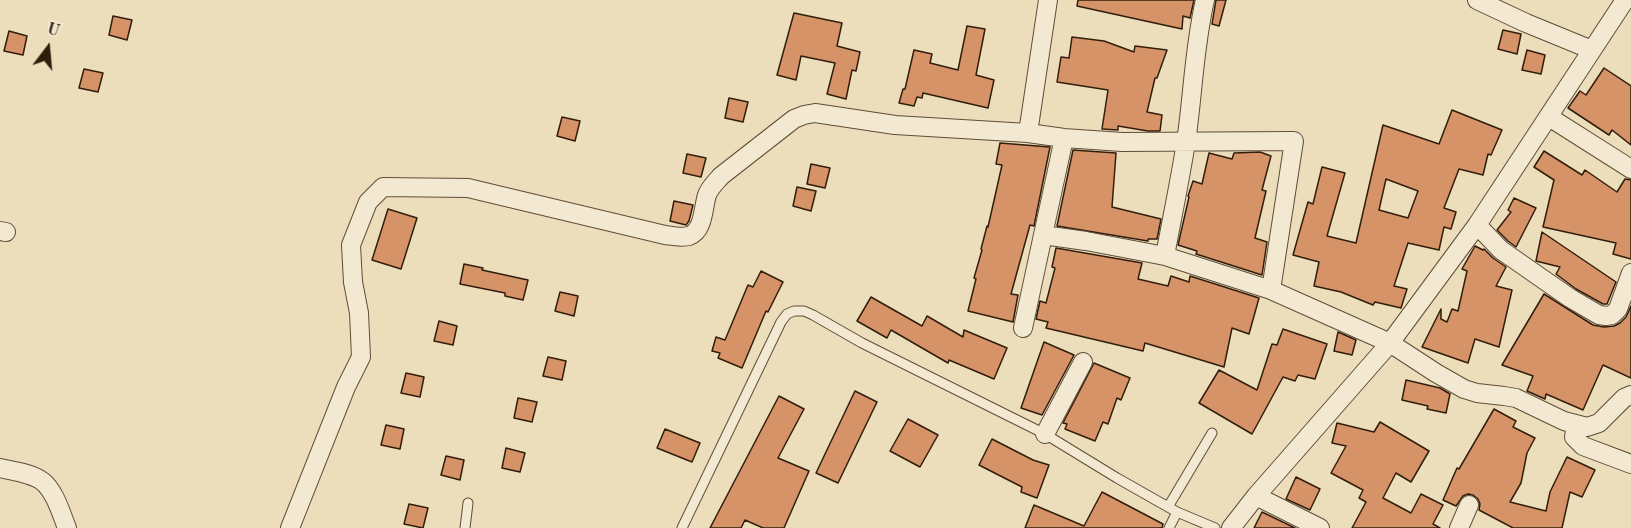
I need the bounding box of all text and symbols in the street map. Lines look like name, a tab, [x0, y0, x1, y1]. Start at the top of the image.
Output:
north arrow	[18, 18, 78, 78]
text: U	[45, 21, 61, 40]

